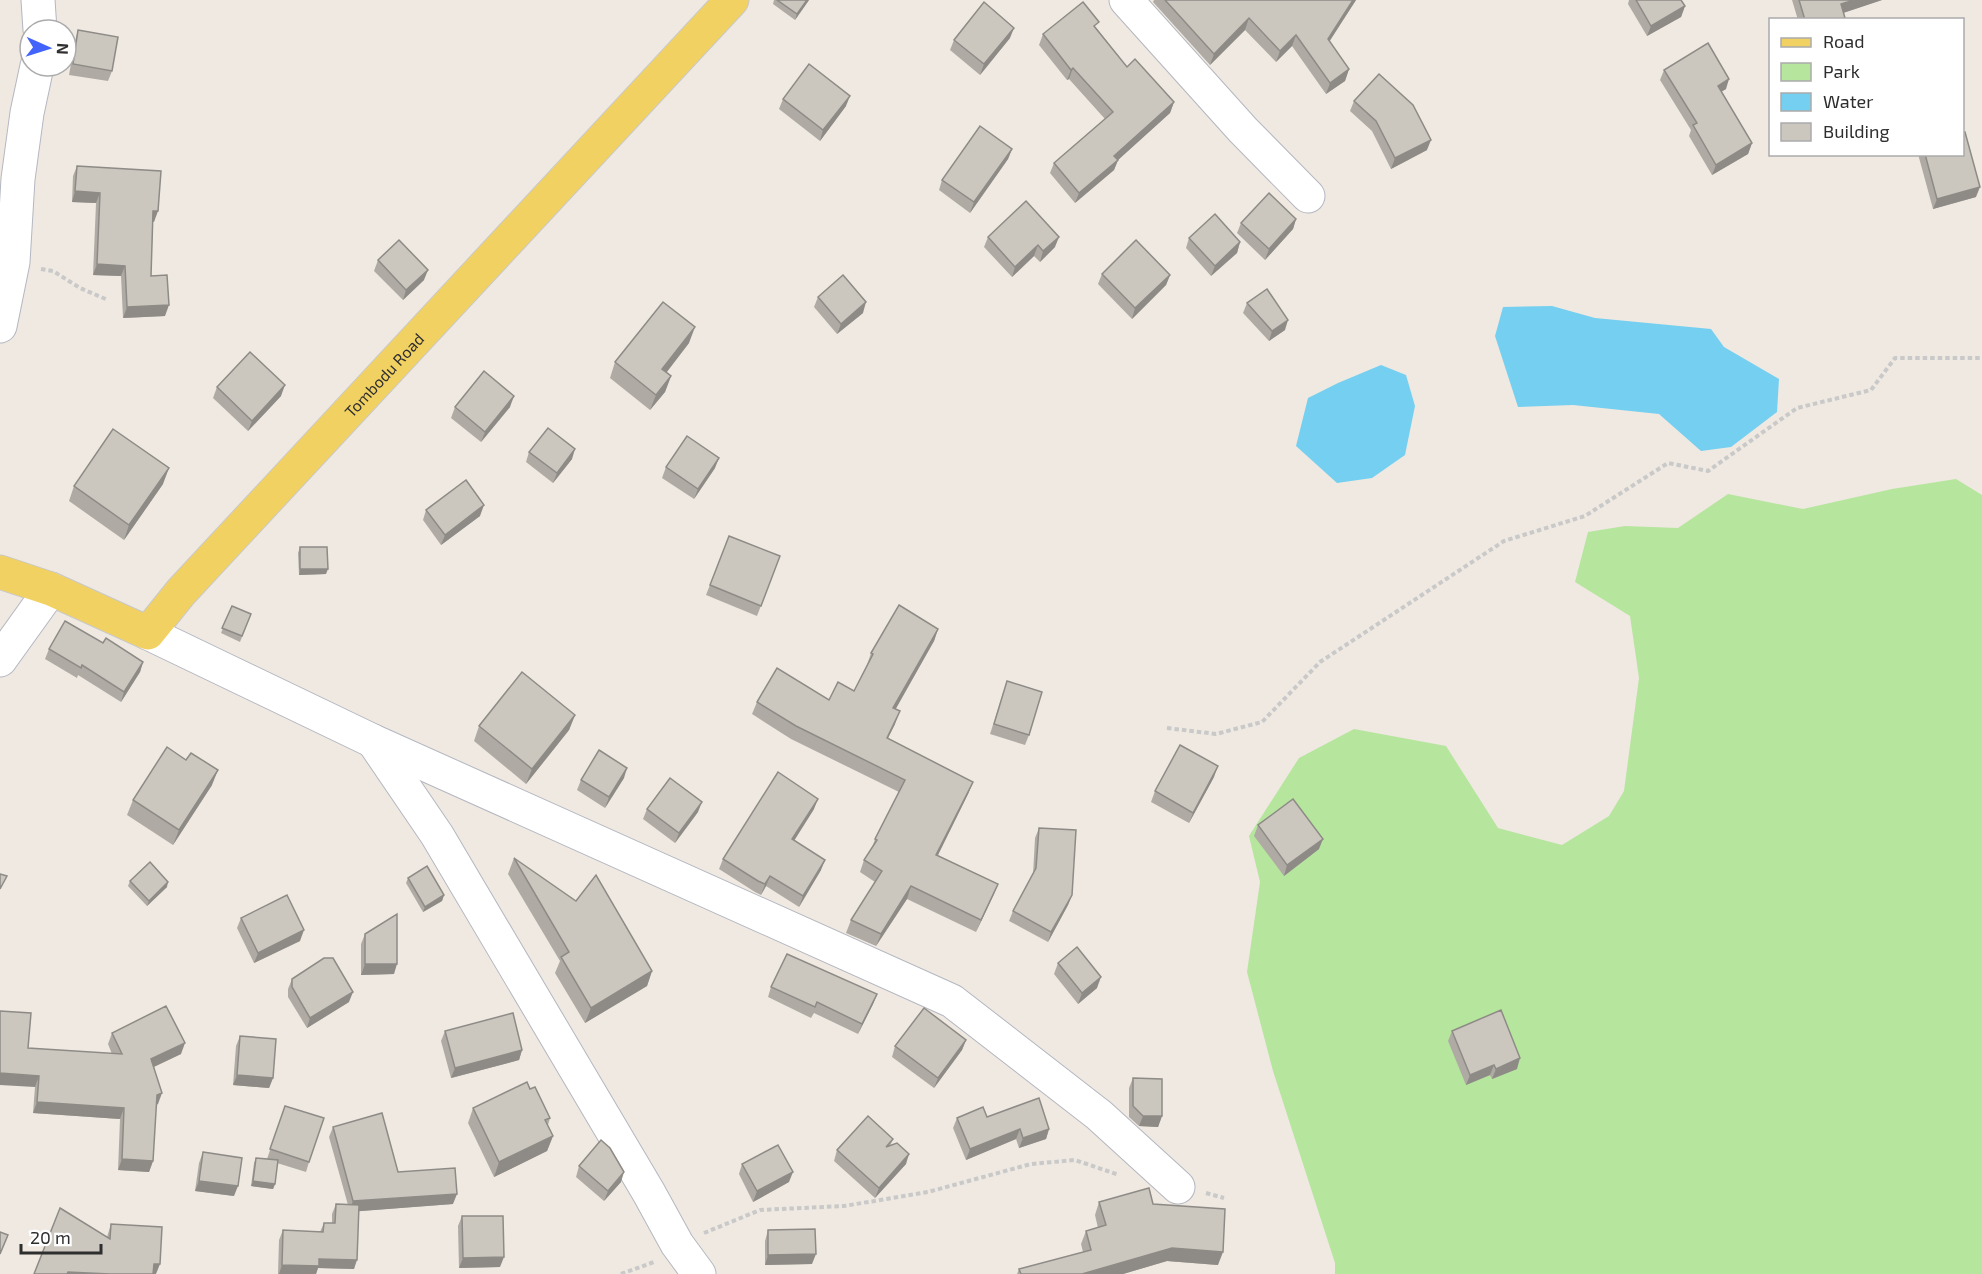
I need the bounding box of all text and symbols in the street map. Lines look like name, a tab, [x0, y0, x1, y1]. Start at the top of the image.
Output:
north arrow	[18, 18, 78, 78]
legend	[1769, 18, 1964, 156]
text: Road	[1823, 30, 1864, 52]
text: N	[54, 43, 73, 55]
text: Park	[1823, 60, 1860, 82]
text: Water	[1823, 90, 1873, 112]
text: Building	[1823, 120, 1890, 142]
street label: Tombodu Road	[340, 329, 427, 420]
scale bar	[21, 1217, 100, 1255]
text: 20 m	[30, 1226, 71, 1248]

